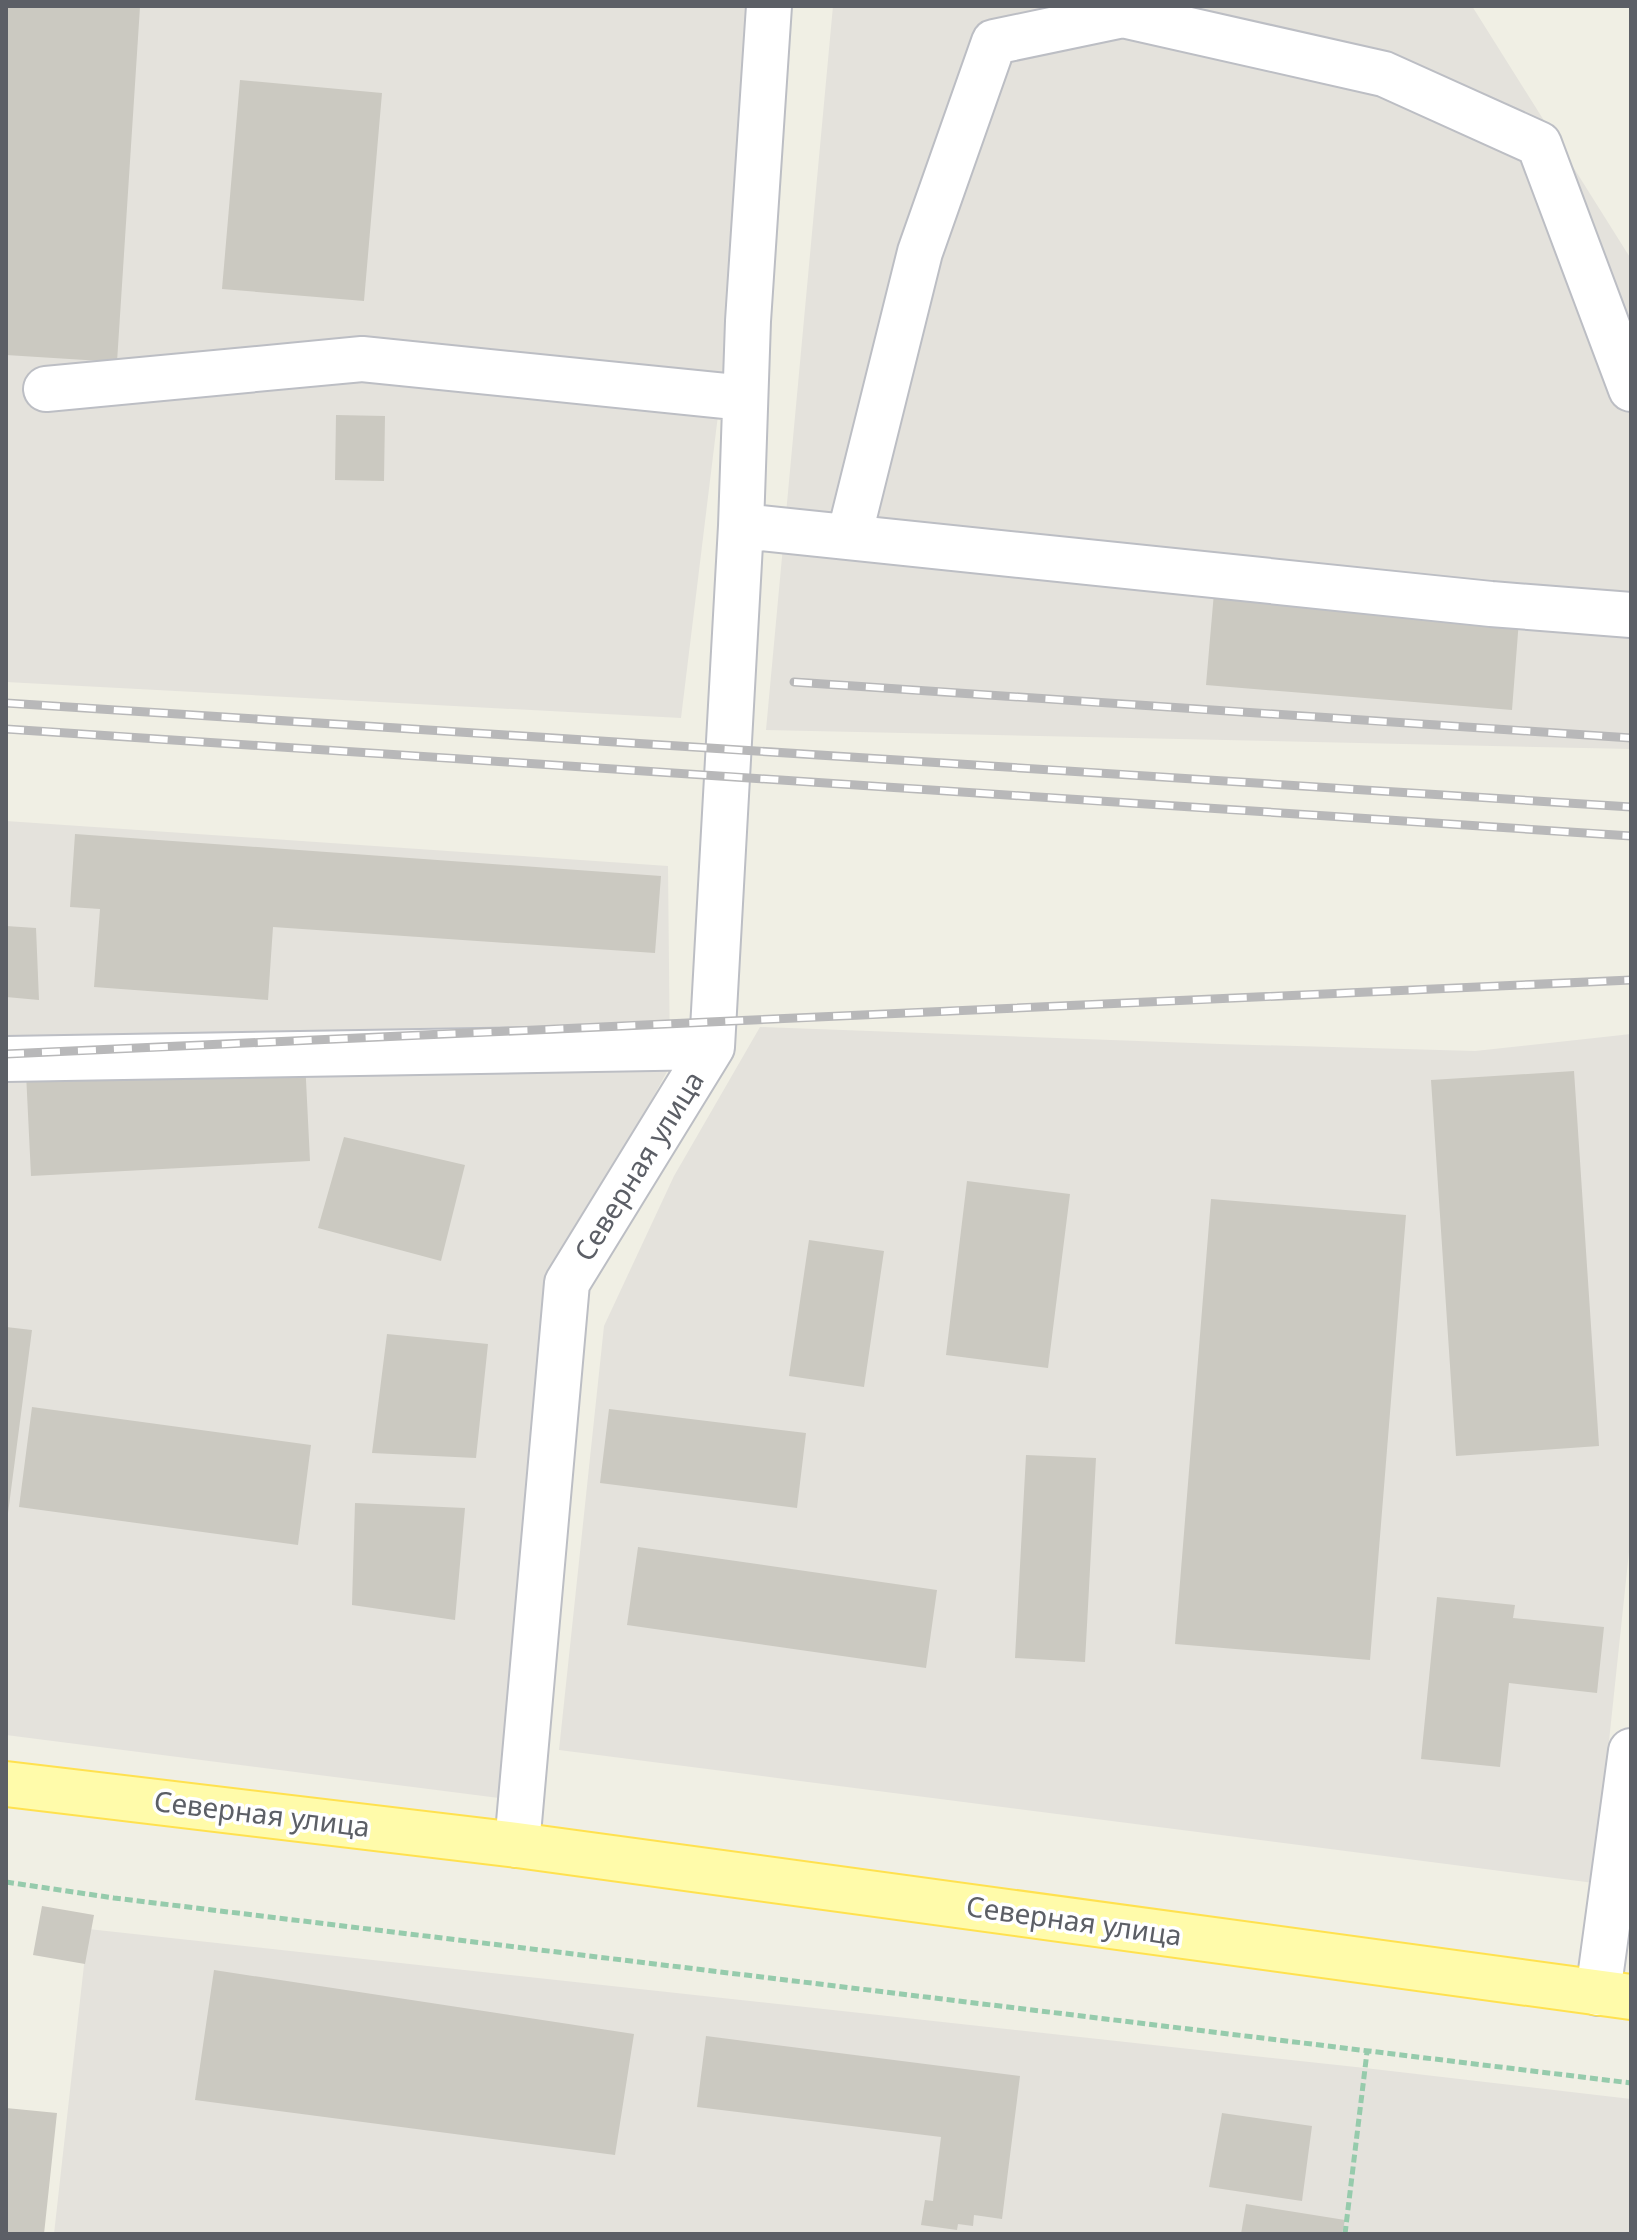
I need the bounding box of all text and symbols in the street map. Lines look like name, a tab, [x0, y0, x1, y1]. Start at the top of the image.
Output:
street label: Северная улица	[564, 1063, 712, 1268]
street label: Северная улица	[152, 1781, 372, 1845]
street label: Северная улица	[964, 1886, 1184, 1954]

